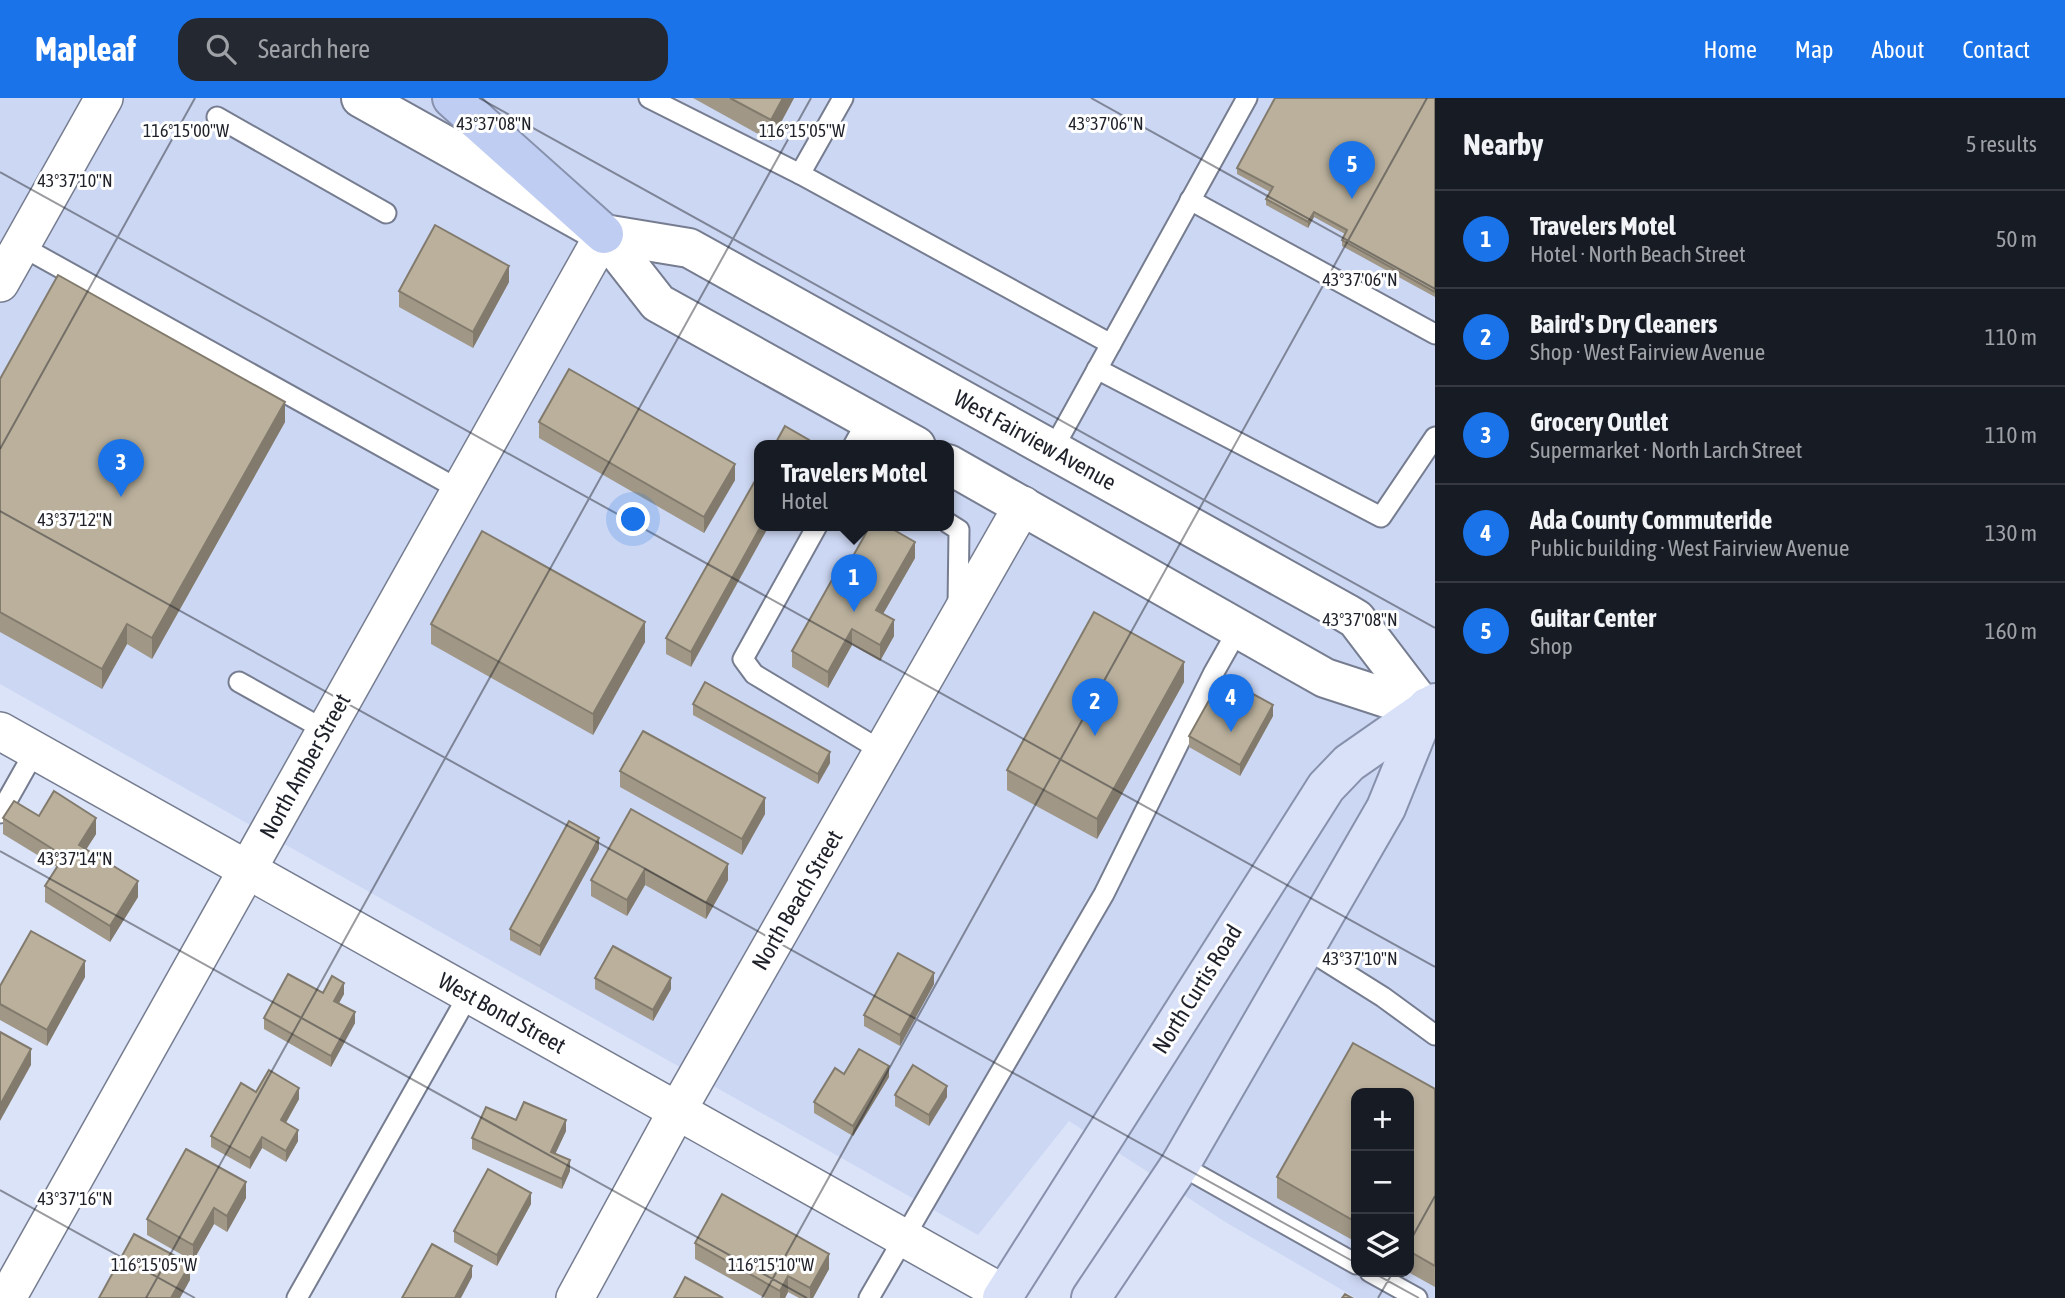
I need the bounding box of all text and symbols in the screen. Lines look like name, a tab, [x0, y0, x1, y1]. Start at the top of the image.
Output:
search box	[178, 18, 668, 81]
text: Mapleaf	[35, 30, 136, 68]
icon: search	[202, 30, 240, 68]
text: Search here	[258, 34, 370, 64]
text: Home	[1703, 36, 1757, 63]
text: Map	[1795, 36, 1833, 63]
text: About	[1871, 36, 1924, 63]
text: Contact	[1962, 36, 2030, 63]
text: 43°37'08"N	[456, 113, 532, 134]
text: 43°37'06"N	[1068, 113, 1144, 134]
text: 116°15'00"W	[143, 120, 229, 141]
text: 116°15'05"W	[759, 120, 845, 141]
text: Nearby	[1463, 127, 1543, 161]
text: 5 results	[1966, 131, 2037, 157]
pin: 5	[1329, 141, 1375, 199]
text: 43°37'10"N	[37, 170, 113, 191]
text: Travelers Motel	[1530, 211, 1676, 241]
text: 1	[1481, 226, 1491, 252]
text: 50 m	[1996, 226, 2037, 252]
text: Hotel · North Beach Street	[1530, 241, 1746, 267]
text: 43°37'06"N	[1322, 269, 1398, 290]
text: Baird's Dry Cleaners	[1530, 309, 1717, 339]
text: 2	[1481, 324, 1491, 350]
text: 110 m	[1985, 324, 2037, 350]
text: Shop · West Fairview Avenue	[1530, 339, 1765, 365]
street label: West Fairview Avenue	[949, 385, 1121, 495]
text: Grocery Outlet	[1530, 407, 1668, 437]
text: 3	[1481, 422, 1491, 448]
text: 110 m	[1985, 422, 2037, 448]
text: Supermarket · North Larch Street	[1530, 437, 1802, 463]
pin: 3	[98, 439, 144, 497]
popup	[754, 440, 954, 531]
text: Travelers Motel	[781, 458, 927, 488]
text: Hotel	[781, 488, 828, 514]
your location	[616, 502, 650, 536]
text: Ada County Commuteride	[1530, 505, 1772, 535]
text: 43°37'12"N	[37, 509, 113, 530]
text: 4	[1481, 520, 1491, 546]
text: 130 m	[1985, 520, 2037, 546]
text: Public building · West Fairview Avenue	[1530, 535, 1849, 561]
pin: 1	[831, 554, 877, 612]
text: Guitar Center	[1530, 603, 1656, 633]
text: 43°37'08"N	[1322, 609, 1398, 630]
text: 5	[1481, 618, 1491, 644]
text: 160 m	[1985, 618, 2037, 644]
text: Shop	[1530, 633, 1573, 659]
pin: 4	[1208, 674, 1254, 732]
pin: 2	[1072, 678, 1118, 736]
street label: North Amber Street	[254, 689, 356, 843]
street label: North Beach Street	[746, 825, 848, 975]
text: 43°37'14"N	[37, 848, 113, 869]
street label: North Curtis Road	[1147, 920, 1247, 1058]
text: 43°37'10"N	[1322, 948, 1398, 969]
street label: West Bond Street	[434, 967, 570, 1059]
map controls	[1351, 1088, 1414, 1277]
button: +	[1351, 1088, 1414, 1151]
button: −	[1351, 1151, 1414, 1214]
text: 43°37'16"N	[37, 1188, 113, 1209]
button: layers	[1351, 1214, 1414, 1277]
text: 116°15'05"W	[111, 1254, 197, 1275]
text: 116°15'10"W	[728, 1254, 814, 1275]

